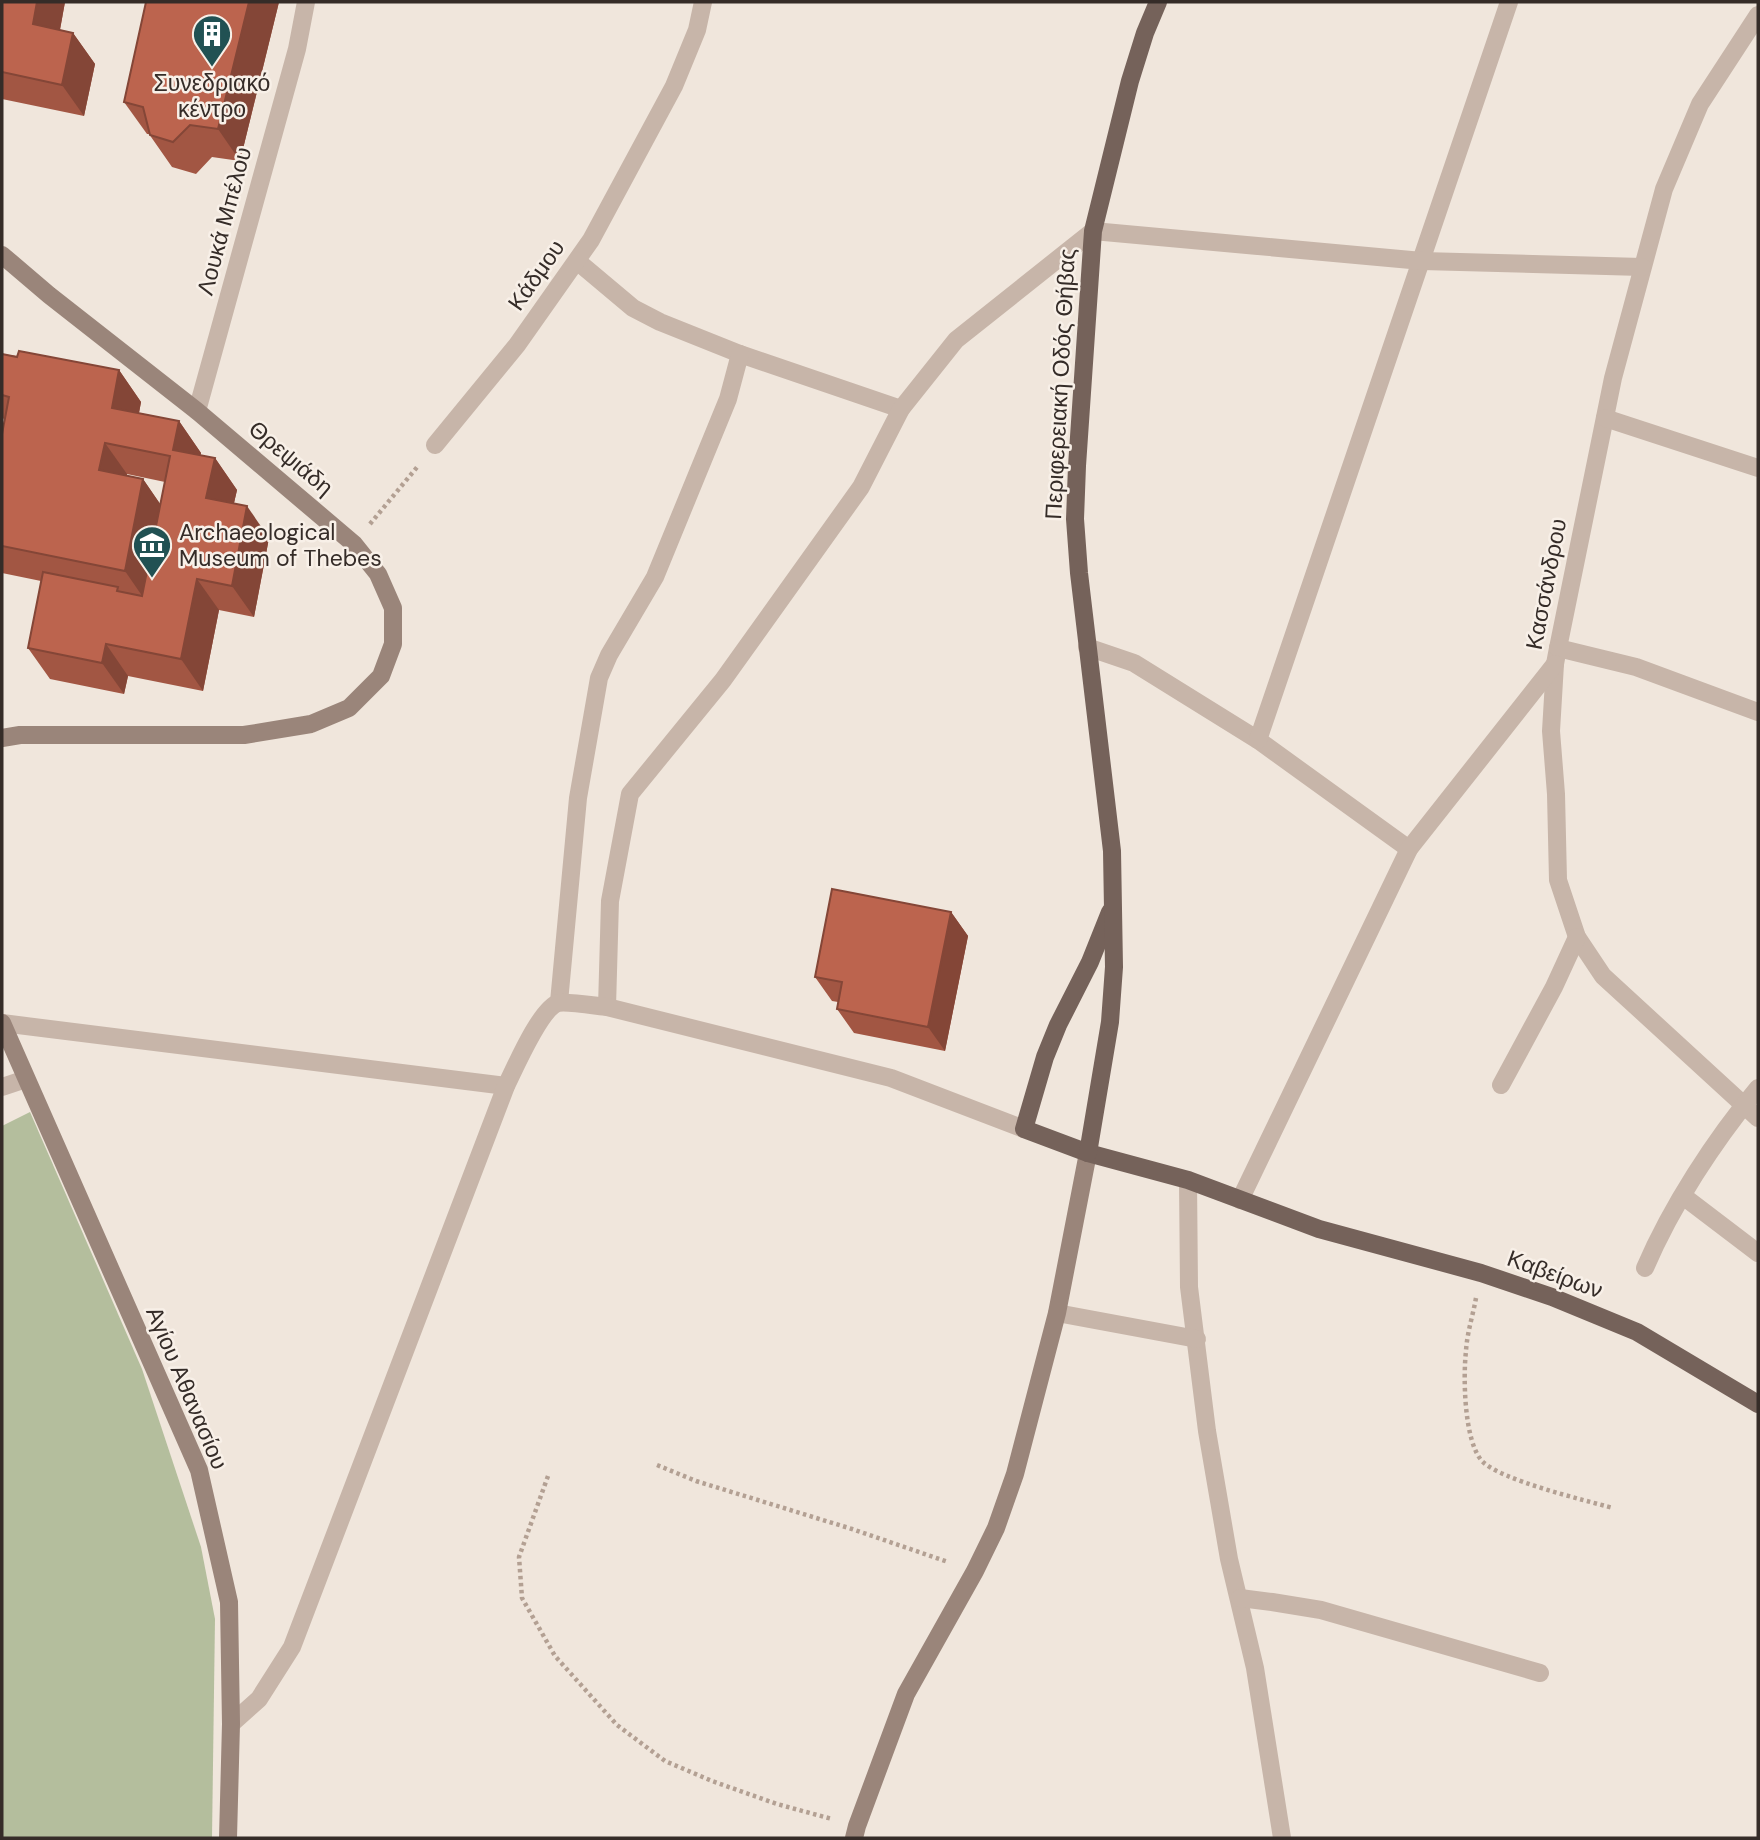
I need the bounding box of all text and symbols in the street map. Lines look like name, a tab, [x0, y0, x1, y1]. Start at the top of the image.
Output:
building icon: Συνεδριακό κέντρο	[191, 13, 233, 68]
place label: Συνεδριακό κέντρο	[154, 68, 270, 124]
street label: Λουκά Μπέλου	[190, 144, 258, 298]
street label: Κάδμου	[501, 234, 571, 316]
street label: Περιφερειακή Οδός Θήβας	[1038, 248, 1082, 520]
street label: Θρεψιάδη	[242, 414, 340, 502]
street label: Κασσάνδρου	[1519, 516, 1573, 652]
place label: Archaeological Museum of Thebes	[179, 517, 382, 573]
museum icon: Archaeological Museum of Thebes	[131, 524, 173, 579]
street label: Καβείρων	[1503, 1243, 1607, 1305]
street label: Αγίου Αθανασίου	[139, 1302, 235, 1474]

